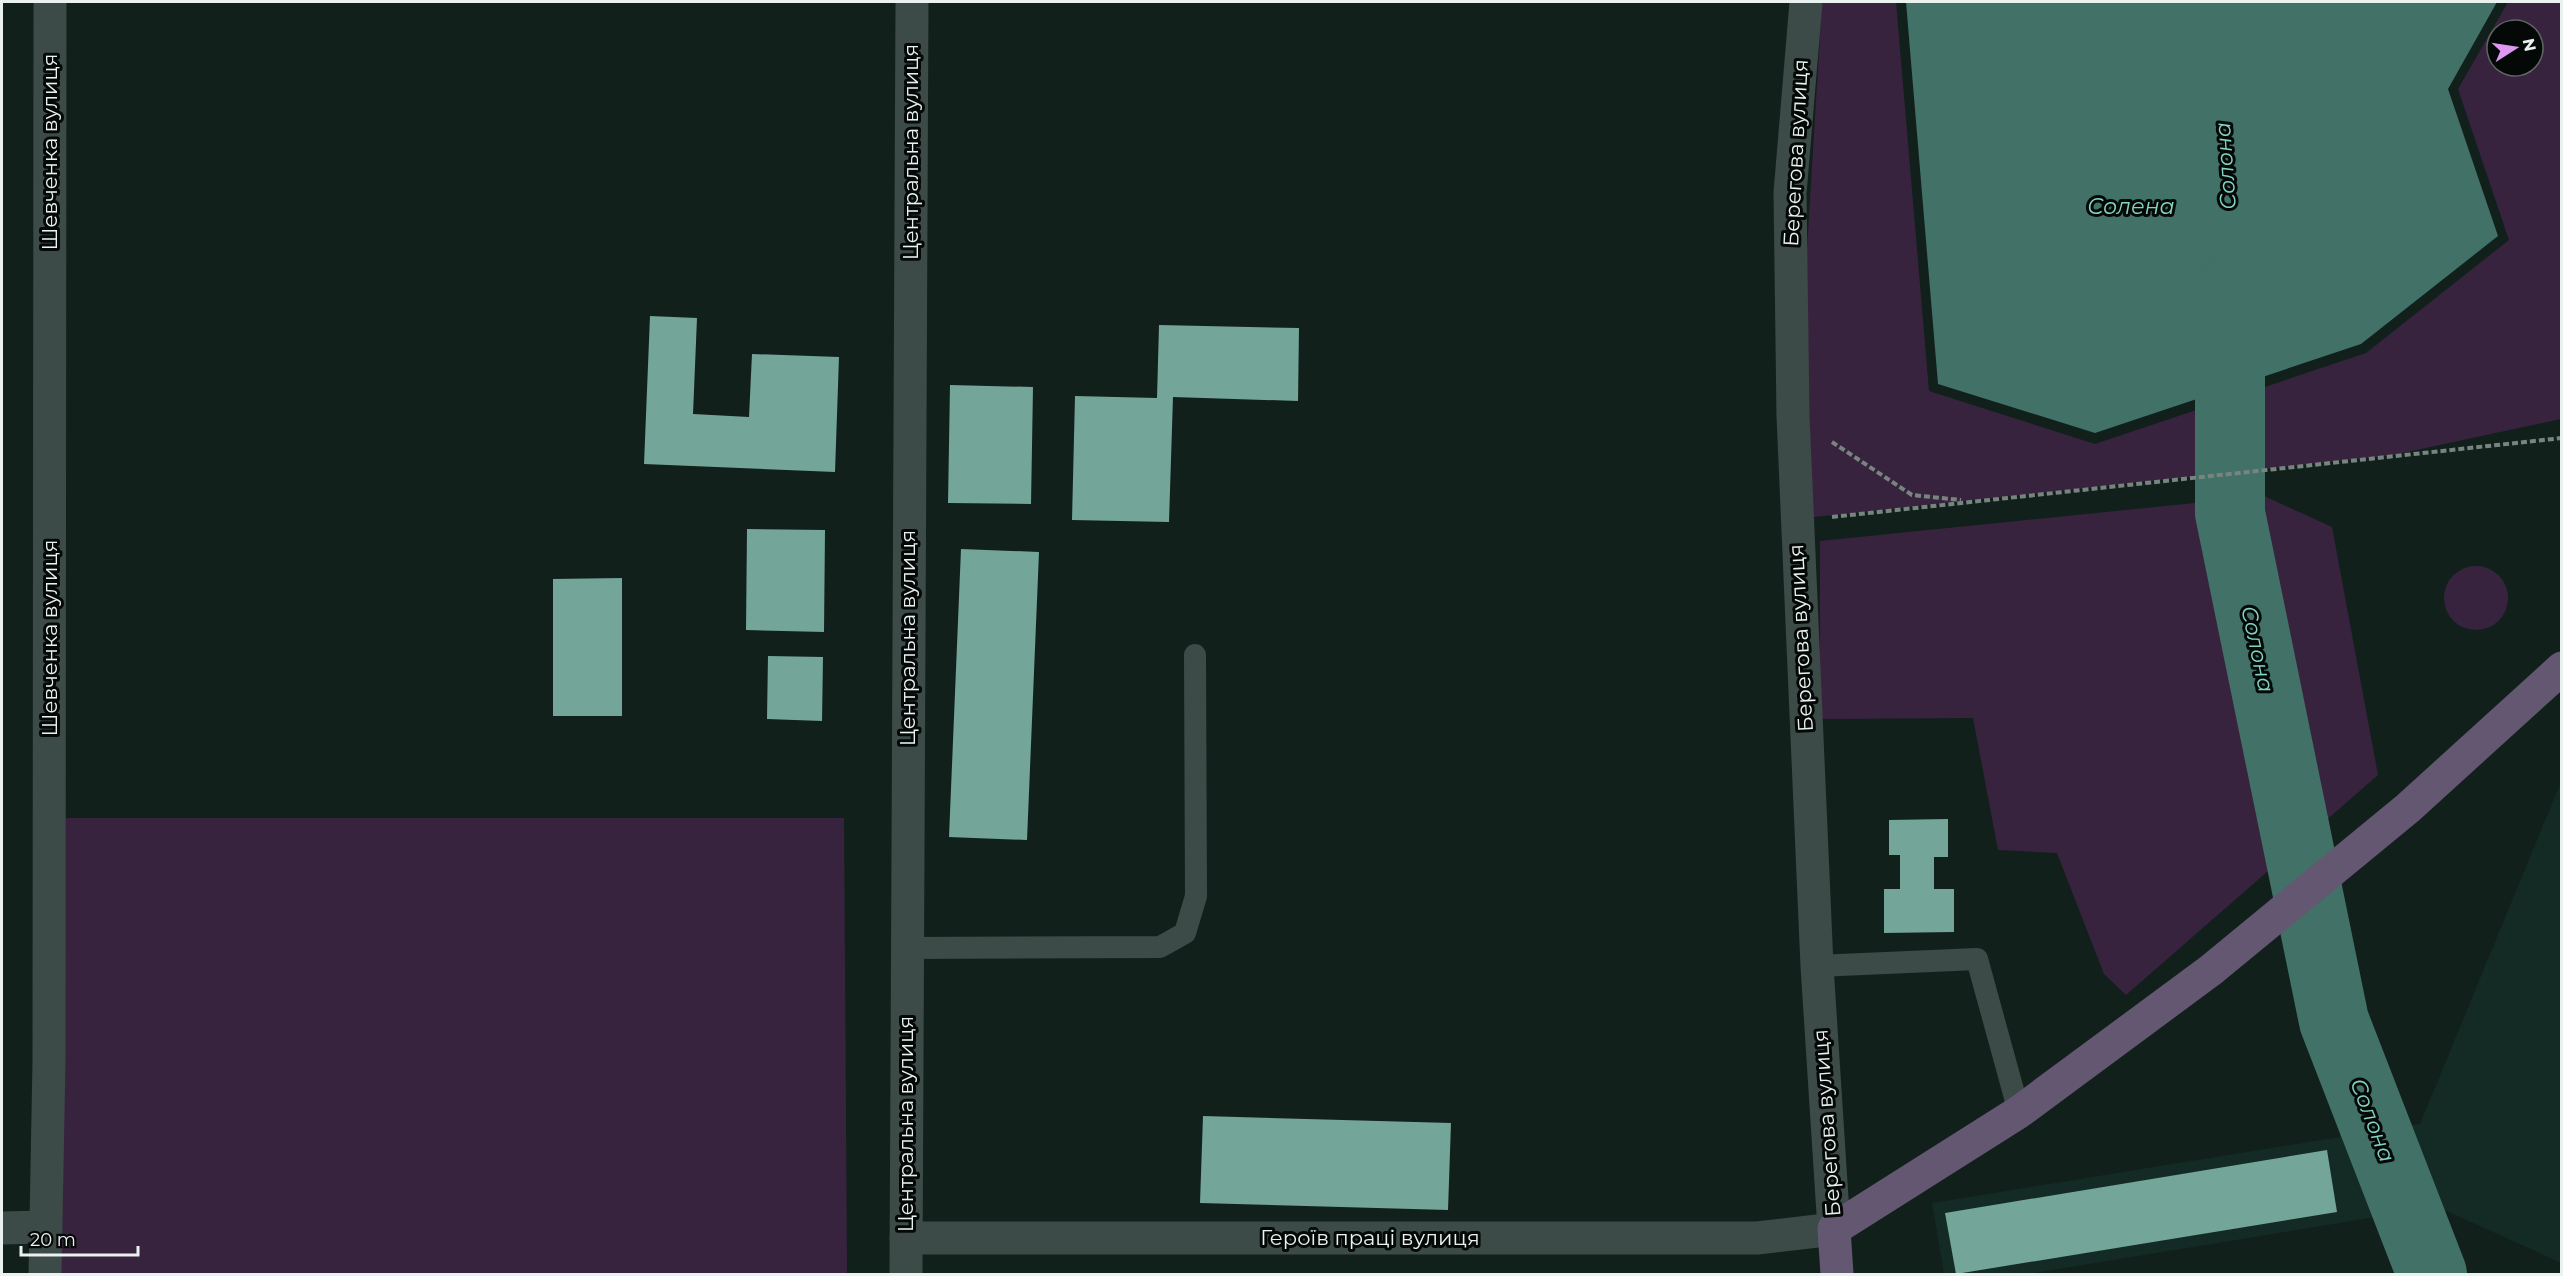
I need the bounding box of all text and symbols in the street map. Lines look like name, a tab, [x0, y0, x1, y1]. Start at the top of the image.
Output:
north arrow	[2485, 18, 2545, 78]
text: N	[2519, 37, 2540, 53]
street label: Центральна вулиця	[898, 44, 923, 260]
street label: Шевченка вулиця	[37, 54, 62, 251]
street label: Берегова вулиця	[1778, 59, 1813, 247]
water label: Солона	[2209, 121, 2242, 211]
water label: Солена	[2087, 193, 2175, 220]
street label: Центральна вулиця	[895, 530, 920, 746]
street label: Шевченка вулиця	[37, 540, 62, 737]
street label: Берегова вулиця	[1783, 544, 1818, 732]
water label: Солона	[2235, 603, 2280, 695]
street label: Центральна вулиця	[893, 1016, 918, 1232]
street label: Берегова вулиця	[1807, 1029, 1846, 1218]
water label: Солона	[2344, 1074, 2401, 1166]
scale bar	[21, 1219, 138, 1257]
street label: Героїв праці вулиця	[1260, 1225, 1480, 1250]
text: 20 m	[30, 1229, 76, 1251]

